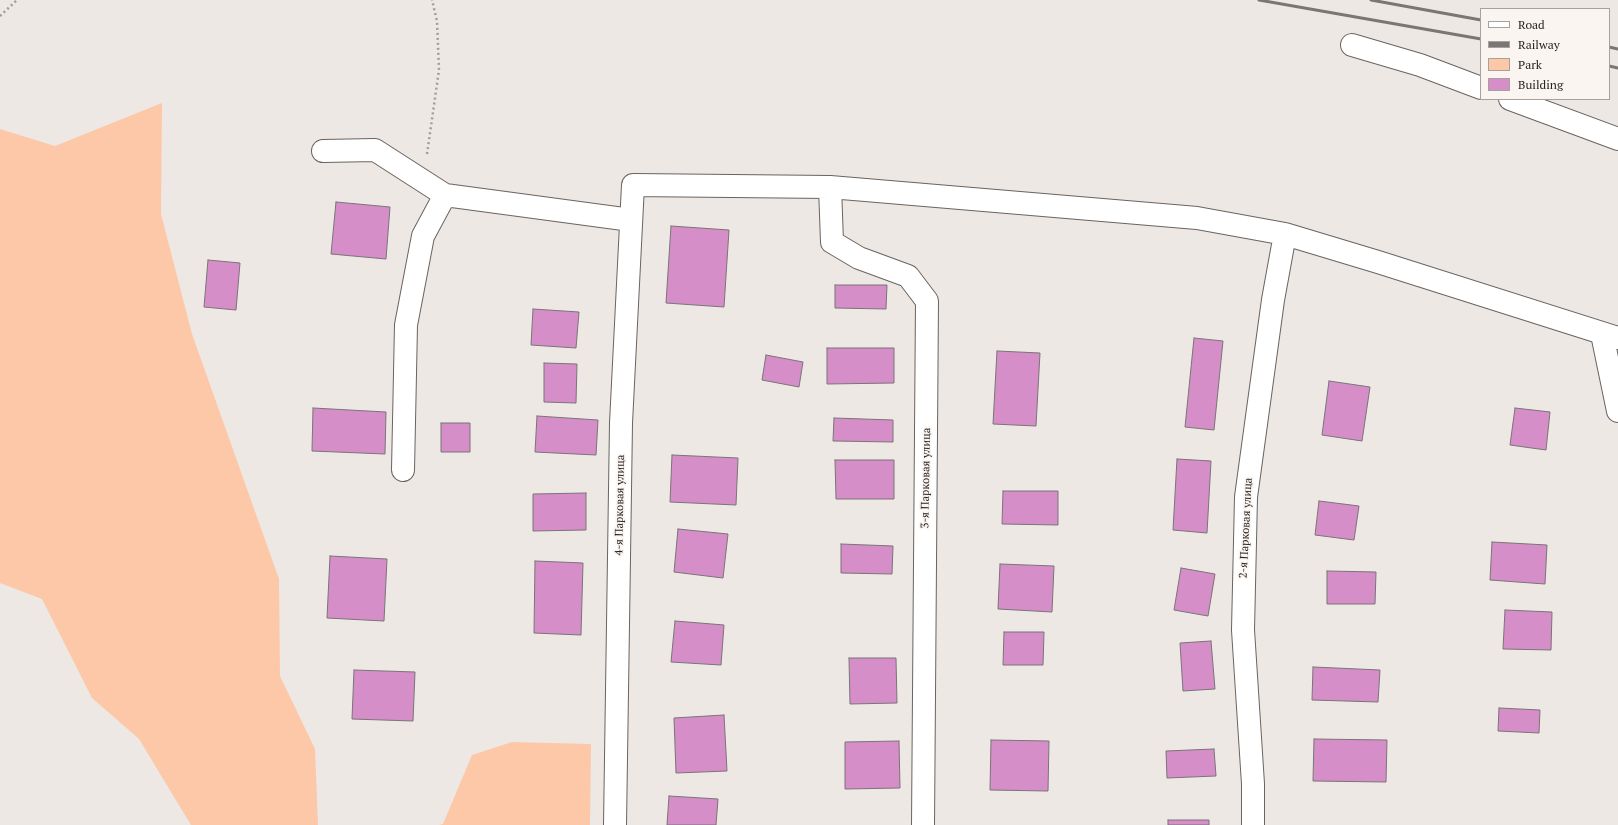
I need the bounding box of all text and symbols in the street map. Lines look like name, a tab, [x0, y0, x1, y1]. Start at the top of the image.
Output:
legend	[1480, 8, 1610, 100]
text: Road	[1518, 17, 1545, 32]
text: Railway	[1518, 37, 1560, 52]
text: Park	[1518, 57, 1542, 72]
text: Building	[1518, 77, 1563, 92]
street label: 3-я Парковая улица	[919, 427, 933, 529]
street label: 4-я Парковая улица	[613, 454, 627, 556]
street label: 2-я Парковая улица	[1237, 477, 1255, 579]

